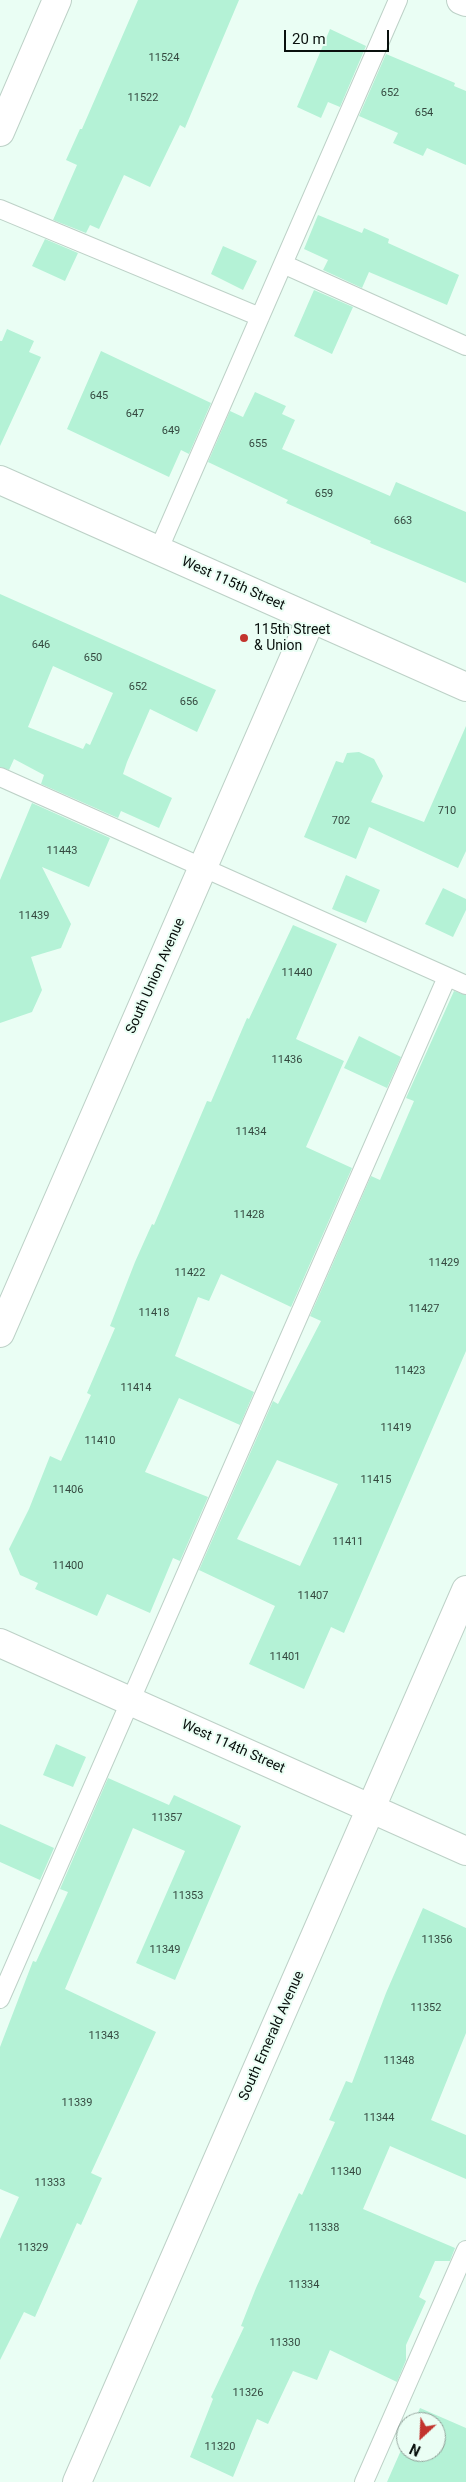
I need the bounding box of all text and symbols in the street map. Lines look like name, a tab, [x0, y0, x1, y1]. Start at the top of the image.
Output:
scale bar	[286, 20, 391, 52]
text: 20 m	[292, 30, 326, 48]
house number: 11524	[149, 51, 179, 65]
house number: 652	[381, 86, 399, 100]
house number: 11522	[128, 91, 158, 105]
house number: 654	[415, 106, 433, 120]
house number: 645	[90, 389, 108, 403]
house number: 647	[126, 407, 144, 421]
house number: 649	[162, 424, 180, 438]
house number: 655	[249, 437, 267, 451]
house number: 659	[315, 487, 333, 501]
house number: 663	[394, 514, 412, 528]
street label: West 115th Street	[179, 554, 287, 614]
place label: 115th Street & Union	[254, 622, 330, 654]
marker: 115th Street & Union	[238, 632, 250, 644]
house number: 646	[32, 638, 50, 652]
house number: 650	[84, 651, 102, 665]
house number: 652	[129, 680, 147, 694]
house number: 656	[180, 695, 198, 709]
house number: 710	[438, 804, 456, 818]
house number: 702	[332, 814, 350, 828]
house number: 11443	[47, 844, 77, 858]
house number: 11439	[19, 909, 49, 923]
street label: South Union Avenue	[123, 916, 189, 1036]
house number: 11440	[282, 966, 312, 980]
house number: 11436	[272, 1053, 302, 1067]
house number: 11434	[236, 1125, 266, 1139]
house number: 11428	[234, 1208, 264, 1222]
house number: 11429	[429, 1256, 459, 1270]
house number: 11422	[175, 1266, 205, 1280]
house number: 11427	[409, 1302, 439, 1316]
house number: 11418	[139, 1306, 169, 1320]
house number: 11423	[395, 1364, 425, 1378]
house number: 11414	[121, 1381, 151, 1395]
house number: 11419	[381, 1421, 411, 1435]
house number: 11410	[85, 1434, 115, 1448]
house number: 11415	[361, 1473, 391, 1487]
house number: 11406	[53, 1483, 83, 1497]
house number: 11411	[333, 1535, 363, 1549]
house number: 11400	[53, 1559, 83, 1573]
house number: 11407	[298, 1589, 328, 1603]
house number: 11401	[270, 1650, 300, 1664]
street label: West 114th Street	[179, 1717, 287, 1777]
house number: 11357	[152, 1811, 182, 1825]
house number: 11353	[173, 1889, 203, 1903]
house number: 11356	[422, 1933, 452, 1947]
house number: 11349	[150, 1943, 180, 1957]
street label: South Emerald Avenue	[236, 1969, 308, 2103]
house number: 11352	[411, 2001, 441, 2015]
house number: 11343	[89, 2029, 119, 2043]
house number: 11348	[384, 2054, 414, 2068]
house number: 11339	[62, 2096, 92, 2110]
house number: 11344	[364, 2111, 394, 2125]
house number: 11340	[331, 2165, 361, 2179]
house number: 11333	[35, 2176, 65, 2190]
house number: 11338	[309, 2221, 339, 2235]
house number: 11329	[18, 2241, 48, 2255]
house number: 11334	[289, 2278, 319, 2292]
house number: 11330	[270, 2336, 300, 2350]
house number: 11326	[233, 2386, 263, 2400]
north arrow	[396, 2412, 446, 2462]
house number: 11320	[205, 2440, 235, 2454]
text: N	[407, 2440, 423, 2459]

